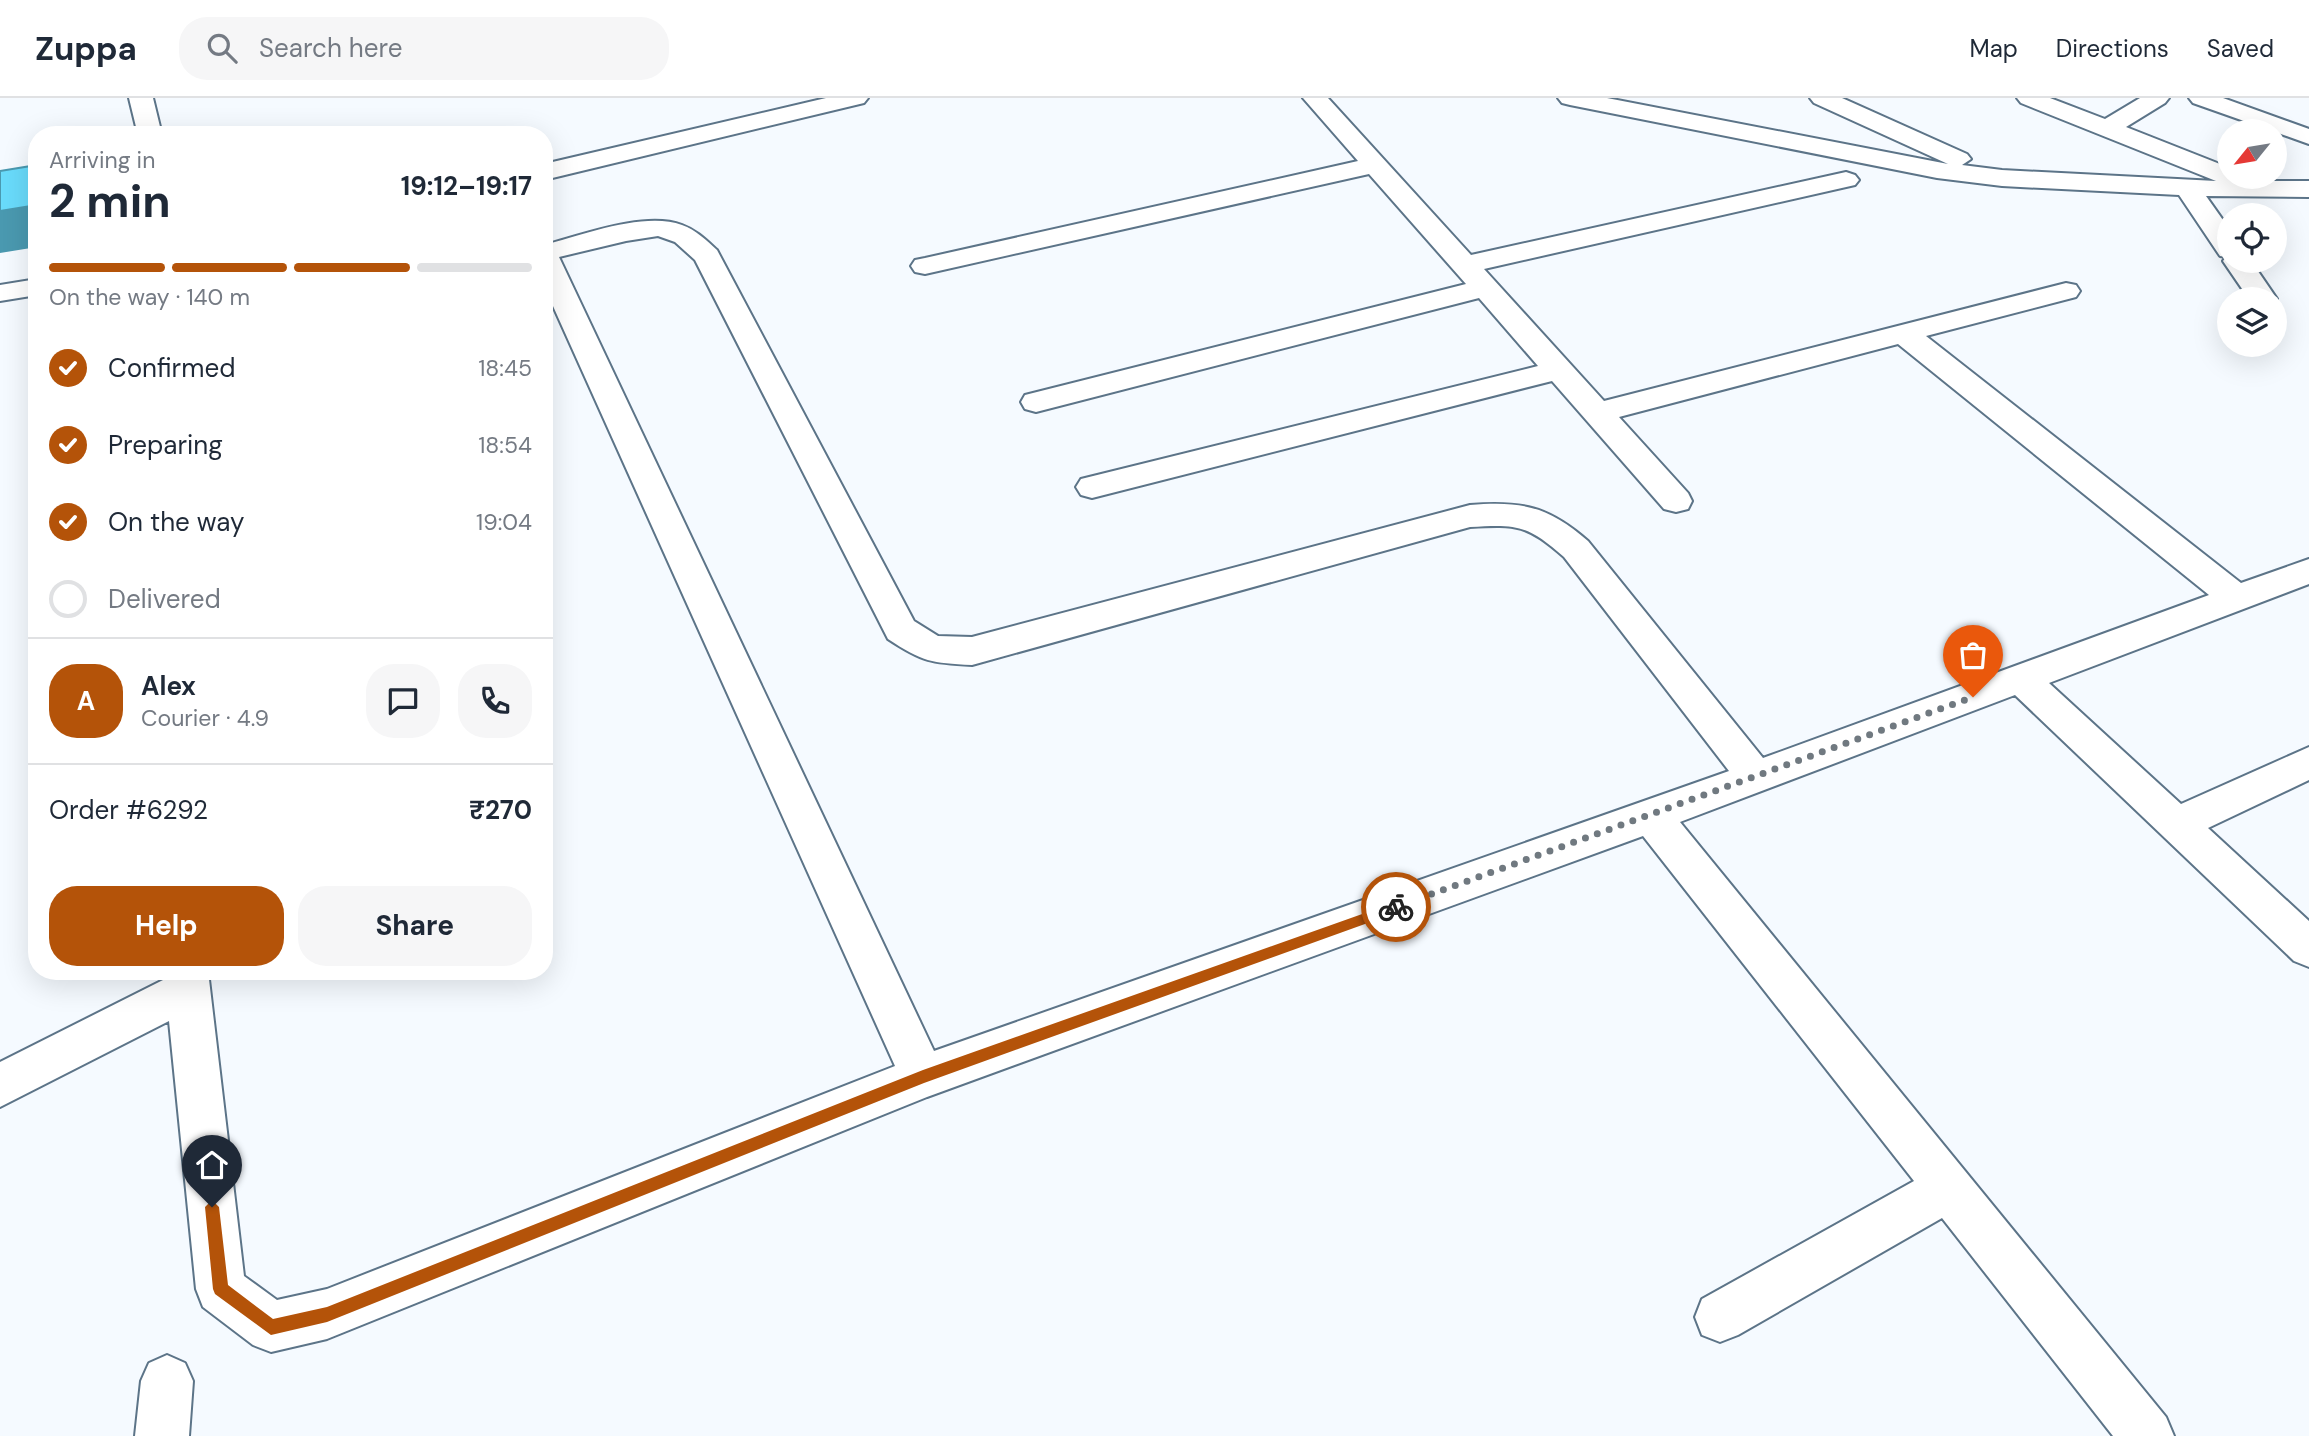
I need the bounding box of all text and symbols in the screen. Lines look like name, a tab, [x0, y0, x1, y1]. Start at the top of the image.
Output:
search box	[179, 17, 669, 80]
text: Zuppa	[35, 27, 137, 70]
icon: search	[203, 29, 241, 67]
text: Search here	[259, 31, 402, 65]
text: Map	[1970, 33, 2018, 64]
text: Directions	[2056, 33, 2169, 64]
text: Saved	[2207, 33, 2274, 64]
north arrow	[2217, 119, 2287, 189]
map controls	[2217, 119, 2287, 357]
text: Arriving in	[49, 145, 155, 175]
text: 19:12–19:17	[401, 169, 532, 203]
text: 2 min	[49, 171, 171, 231]
button: locate	[2217, 203, 2287, 273]
text: On the way · 140 m	[49, 282, 250, 312]
button: layers	[2217, 287, 2287, 357]
icon: check	[49, 349, 87, 387]
text: Confirmed	[108, 351, 235, 385]
text: 18:45	[478, 353, 532, 383]
icon: check	[49, 426, 87, 464]
text: Preparing	[108, 428, 223, 462]
text: 18:54	[478, 430, 532, 460]
icon: check	[49, 503, 87, 541]
text: On the way	[108, 505, 244, 539]
text: 19:04	[476, 507, 532, 537]
text: Delivered	[108, 582, 221, 616]
pin	[1943, 625, 2003, 697]
icon: bag	[1954, 636, 1992, 674]
button: chat	[366, 664, 440, 738]
button: phone	[458, 664, 532, 738]
text: Alex	[141, 669, 196, 703]
text: A	[77, 684, 95, 718]
text: Courier · 4.9	[141, 703, 269, 733]
text: Order #6292	[49, 793, 208, 827]
text: ₹270	[469, 793, 532, 827]
courier	[1361, 872, 1431, 942]
button: Help	[49, 886, 284, 966]
button: Share	[298, 886, 532, 966]
icon: bike	[1377, 888, 1415, 926]
pin	[182, 1135, 242, 1207]
icon: home	[193, 1146, 231, 1184]

